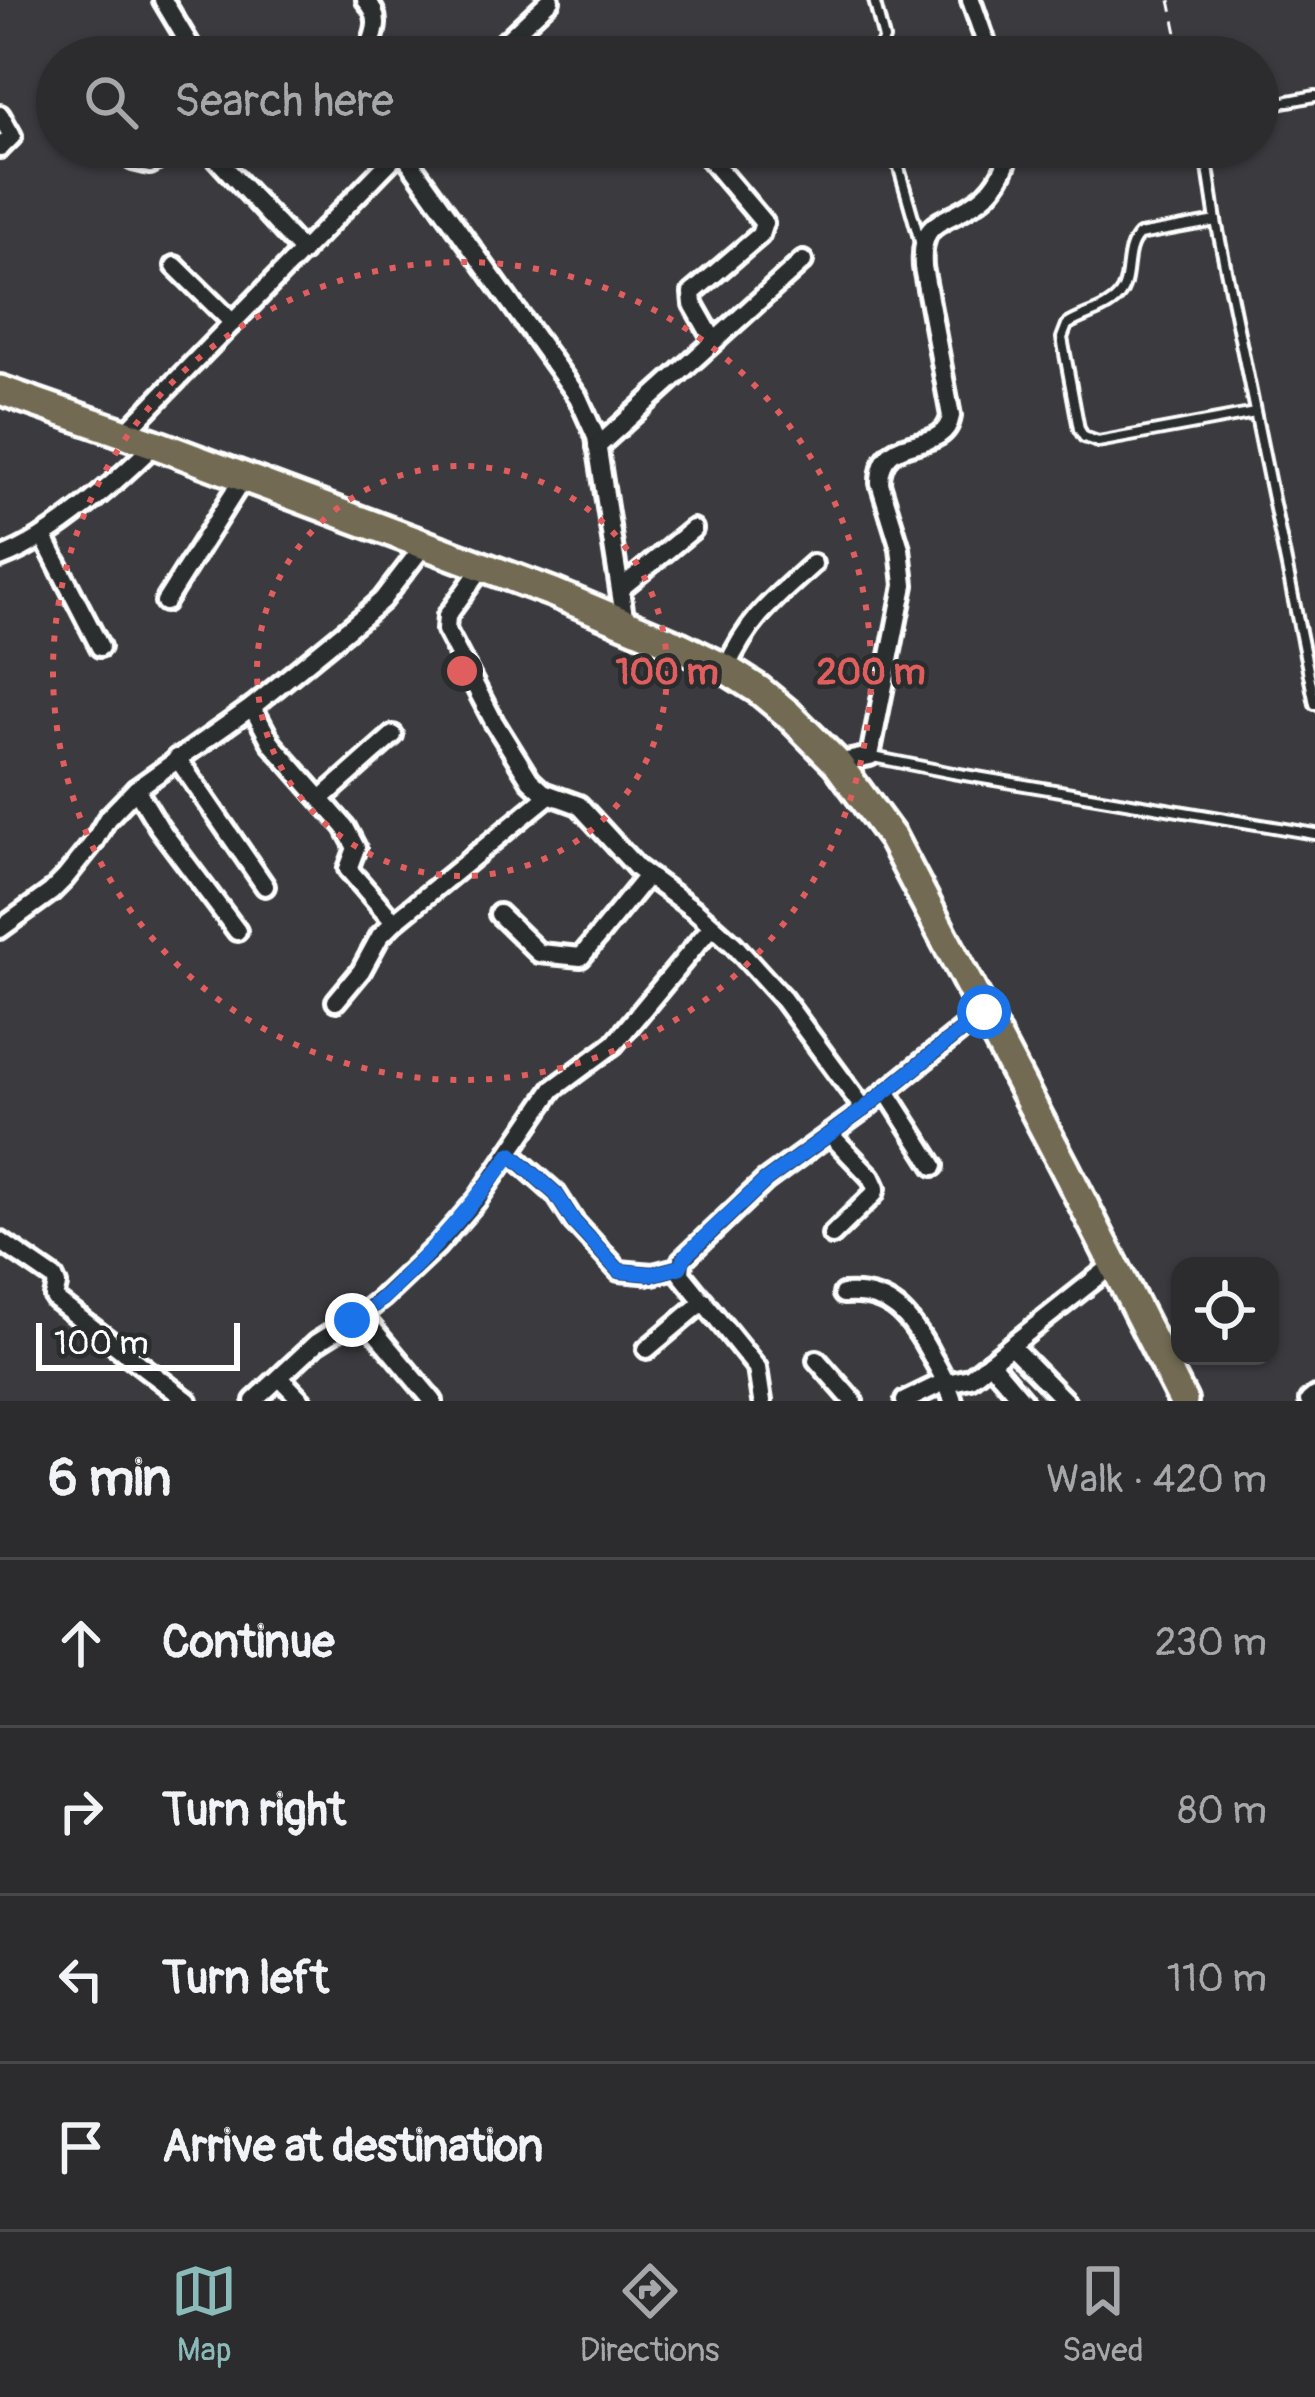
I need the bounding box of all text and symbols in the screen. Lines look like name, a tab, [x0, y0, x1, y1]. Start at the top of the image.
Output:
search box	[36, 36, 1279, 168]
icon: search	[78, 69, 144, 135]
text: Search here	[174, 74, 394, 130]
centre of rings	[441, 650, 483, 692]
text: 100 m	[615, 650, 719, 695]
text: 200 m	[816, 650, 926, 695]
route start	[957, 985, 1011, 1039]
map controls	[1171, 1257, 1279, 1365]
button: locate	[1171, 1257, 1279, 1365]
route end	[325, 1293, 379, 1347]
scale bar	[36, 1317, 240, 1370]
text: 100 m	[54, 1323, 148, 1364]
text: 6 min	[48, 1447, 171, 1511]
text: Walk · 420 m	[1046, 1455, 1267, 1504]
icon: ahead	[48, 1610, 114, 1676]
text: Continue	[162, 1615, 335, 1671]
text: 230 m	[1155, 1618, 1267, 1667]
icon: right	[48, 1778, 114, 1844]
text: Turn right	[162, 1783, 346, 1839]
text: 80 m	[1178, 1786, 1267, 1835]
icon: left	[48, 1946, 114, 2012]
text: Turn left	[162, 1951, 329, 2007]
text: 110 m	[1167, 1954, 1267, 2003]
icon: arrive	[48, 2114, 114, 2180]
text: Arrive at destination	[162, 2119, 543, 2175]
tab: Map	[171, 2258, 237, 2371]
tab: Directions	[580, 2258, 720, 2371]
tab: Saved	[1062, 2258, 1144, 2371]

